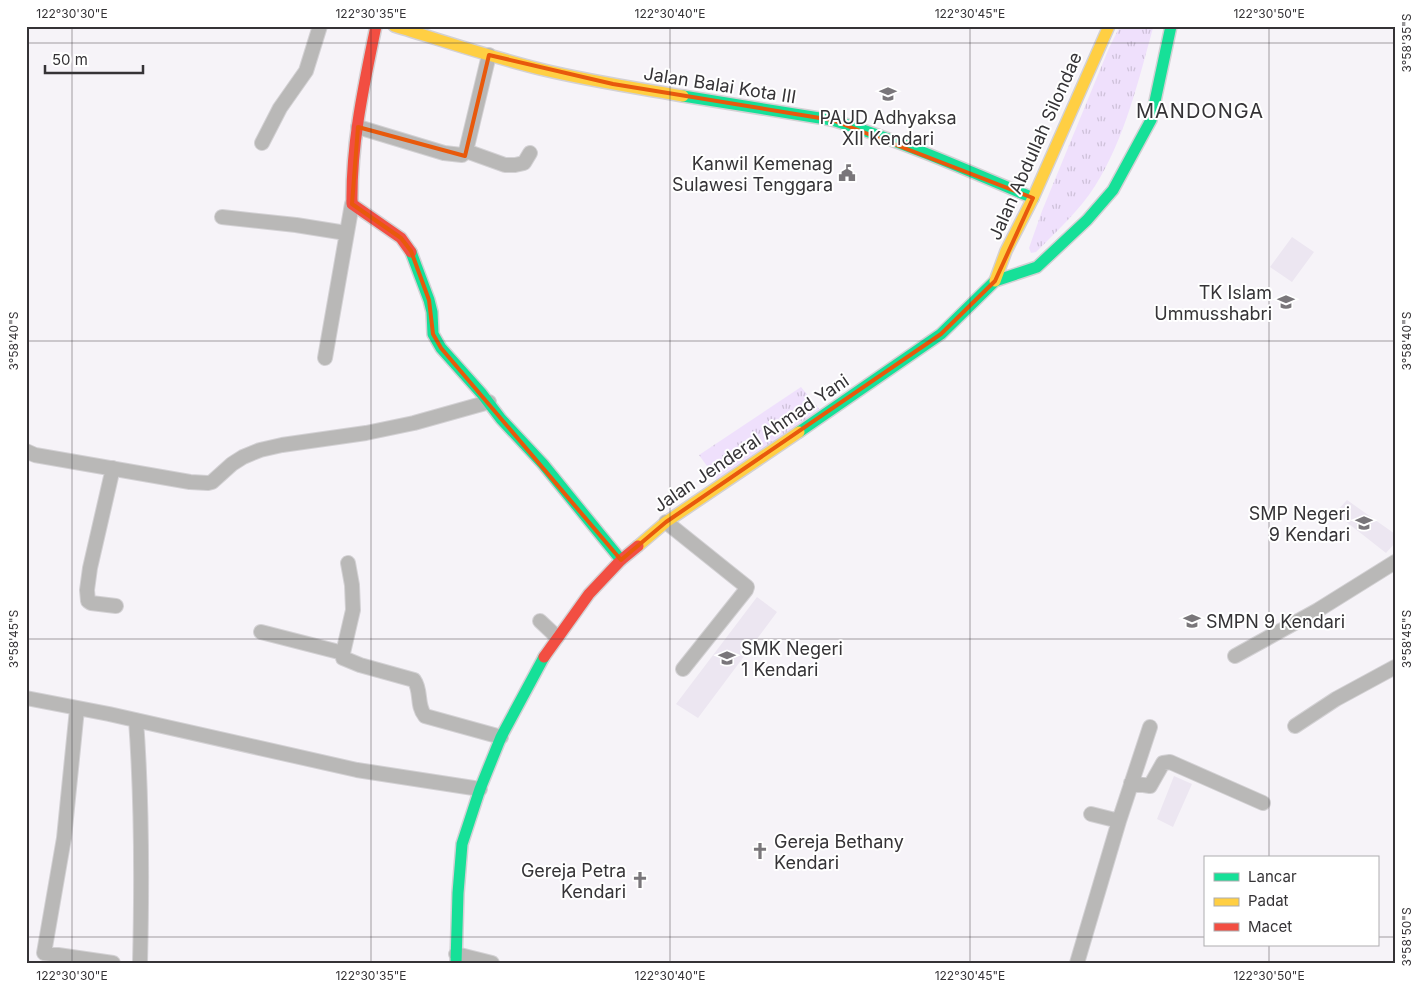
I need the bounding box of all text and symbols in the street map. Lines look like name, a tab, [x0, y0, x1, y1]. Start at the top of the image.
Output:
text: 122°30'30"E	[36, 6, 108, 21]
text: 122°30'35"E	[335, 6, 407, 21]
text: 122°30'40"E	[635, 6, 705, 21]
text: 122°30'45"E	[935, 6, 1005, 21]
text: 122°30'50"E	[1233, 6, 1305, 21]
text: 3°58'35"S	[1399, 13, 1414, 73]
scale bar	[45, 42, 142, 74]
street label: Jalan Abdullah Silondae	[984, 49, 1086, 243]
text: 50 m	[52, 50, 88, 69]
street label: Jalan Balai Kota III	[642, 63, 798, 107]
school or university icon: PAUD Adhyaksa XII Kendari	[878, 84, 898, 104]
district label: MANDONGA	[1136, 99, 1264, 123]
place label: PAUD Adhyaksa XII Kendari	[819, 107, 957, 149]
place label: Kanwil Kemenag Sulawesi Tenggara	[672, 153, 833, 195]
public building icon: Kanwil Kemenag Sulawesi Tenggara	[837, 163, 857, 183]
place label: TK Islam Ummusshabri	[1154, 282, 1272, 324]
school or university icon: TK Islam Ummusshabri	[1276, 292, 1296, 312]
text: 3°58'40"S	[6, 311, 21, 370]
text: 3°58'40"S	[1399, 311, 1414, 370]
street label: Jalan Jenderal Ahmad Yani	[649, 370, 853, 516]
place label: SMP Negeri 9 Kendari	[1249, 503, 1350, 545]
school or university icon: SMP Negeri 9 Kendari	[1354, 513, 1374, 533]
text: 3°58'45"S	[6, 609, 21, 668]
text: 3°58'45"S	[1399, 609, 1414, 668]
school or university icon: SMPN 9 Kendari	[1182, 611, 1202, 631]
place label: SMPN 9 Kendari	[1206, 611, 1345, 632]
place label: SMK Negeri 1 Kendari	[741, 638, 843, 680]
school or university icon: SMK Negeri 1 Kendari	[717, 648, 737, 668]
place label: Gereja Bethany Kendari	[774, 831, 904, 873]
church icon: Gereja Bethany Kendari	[750, 841, 770, 861]
legend	[1204, 856, 1378, 946]
place label: Gereja Petra Kendari	[521, 860, 626, 902]
text: Lancar	[1248, 867, 1297, 886]
church icon: Gereja Petra Kendari	[630, 870, 650, 890]
text: Padat	[1248, 891, 1289, 910]
text: 3°58'50"S	[1399, 907, 1414, 967]
text: Macet	[1248, 917, 1292, 936]
text: 122°30'30"E	[36, 968, 108, 983]
text: 122°30'35"E	[335, 968, 407, 983]
text: 122°30'40"E	[635, 968, 705, 983]
text: 122°30'45"E	[935, 968, 1005, 983]
text: 122°30'50"E	[1233, 968, 1305, 983]

